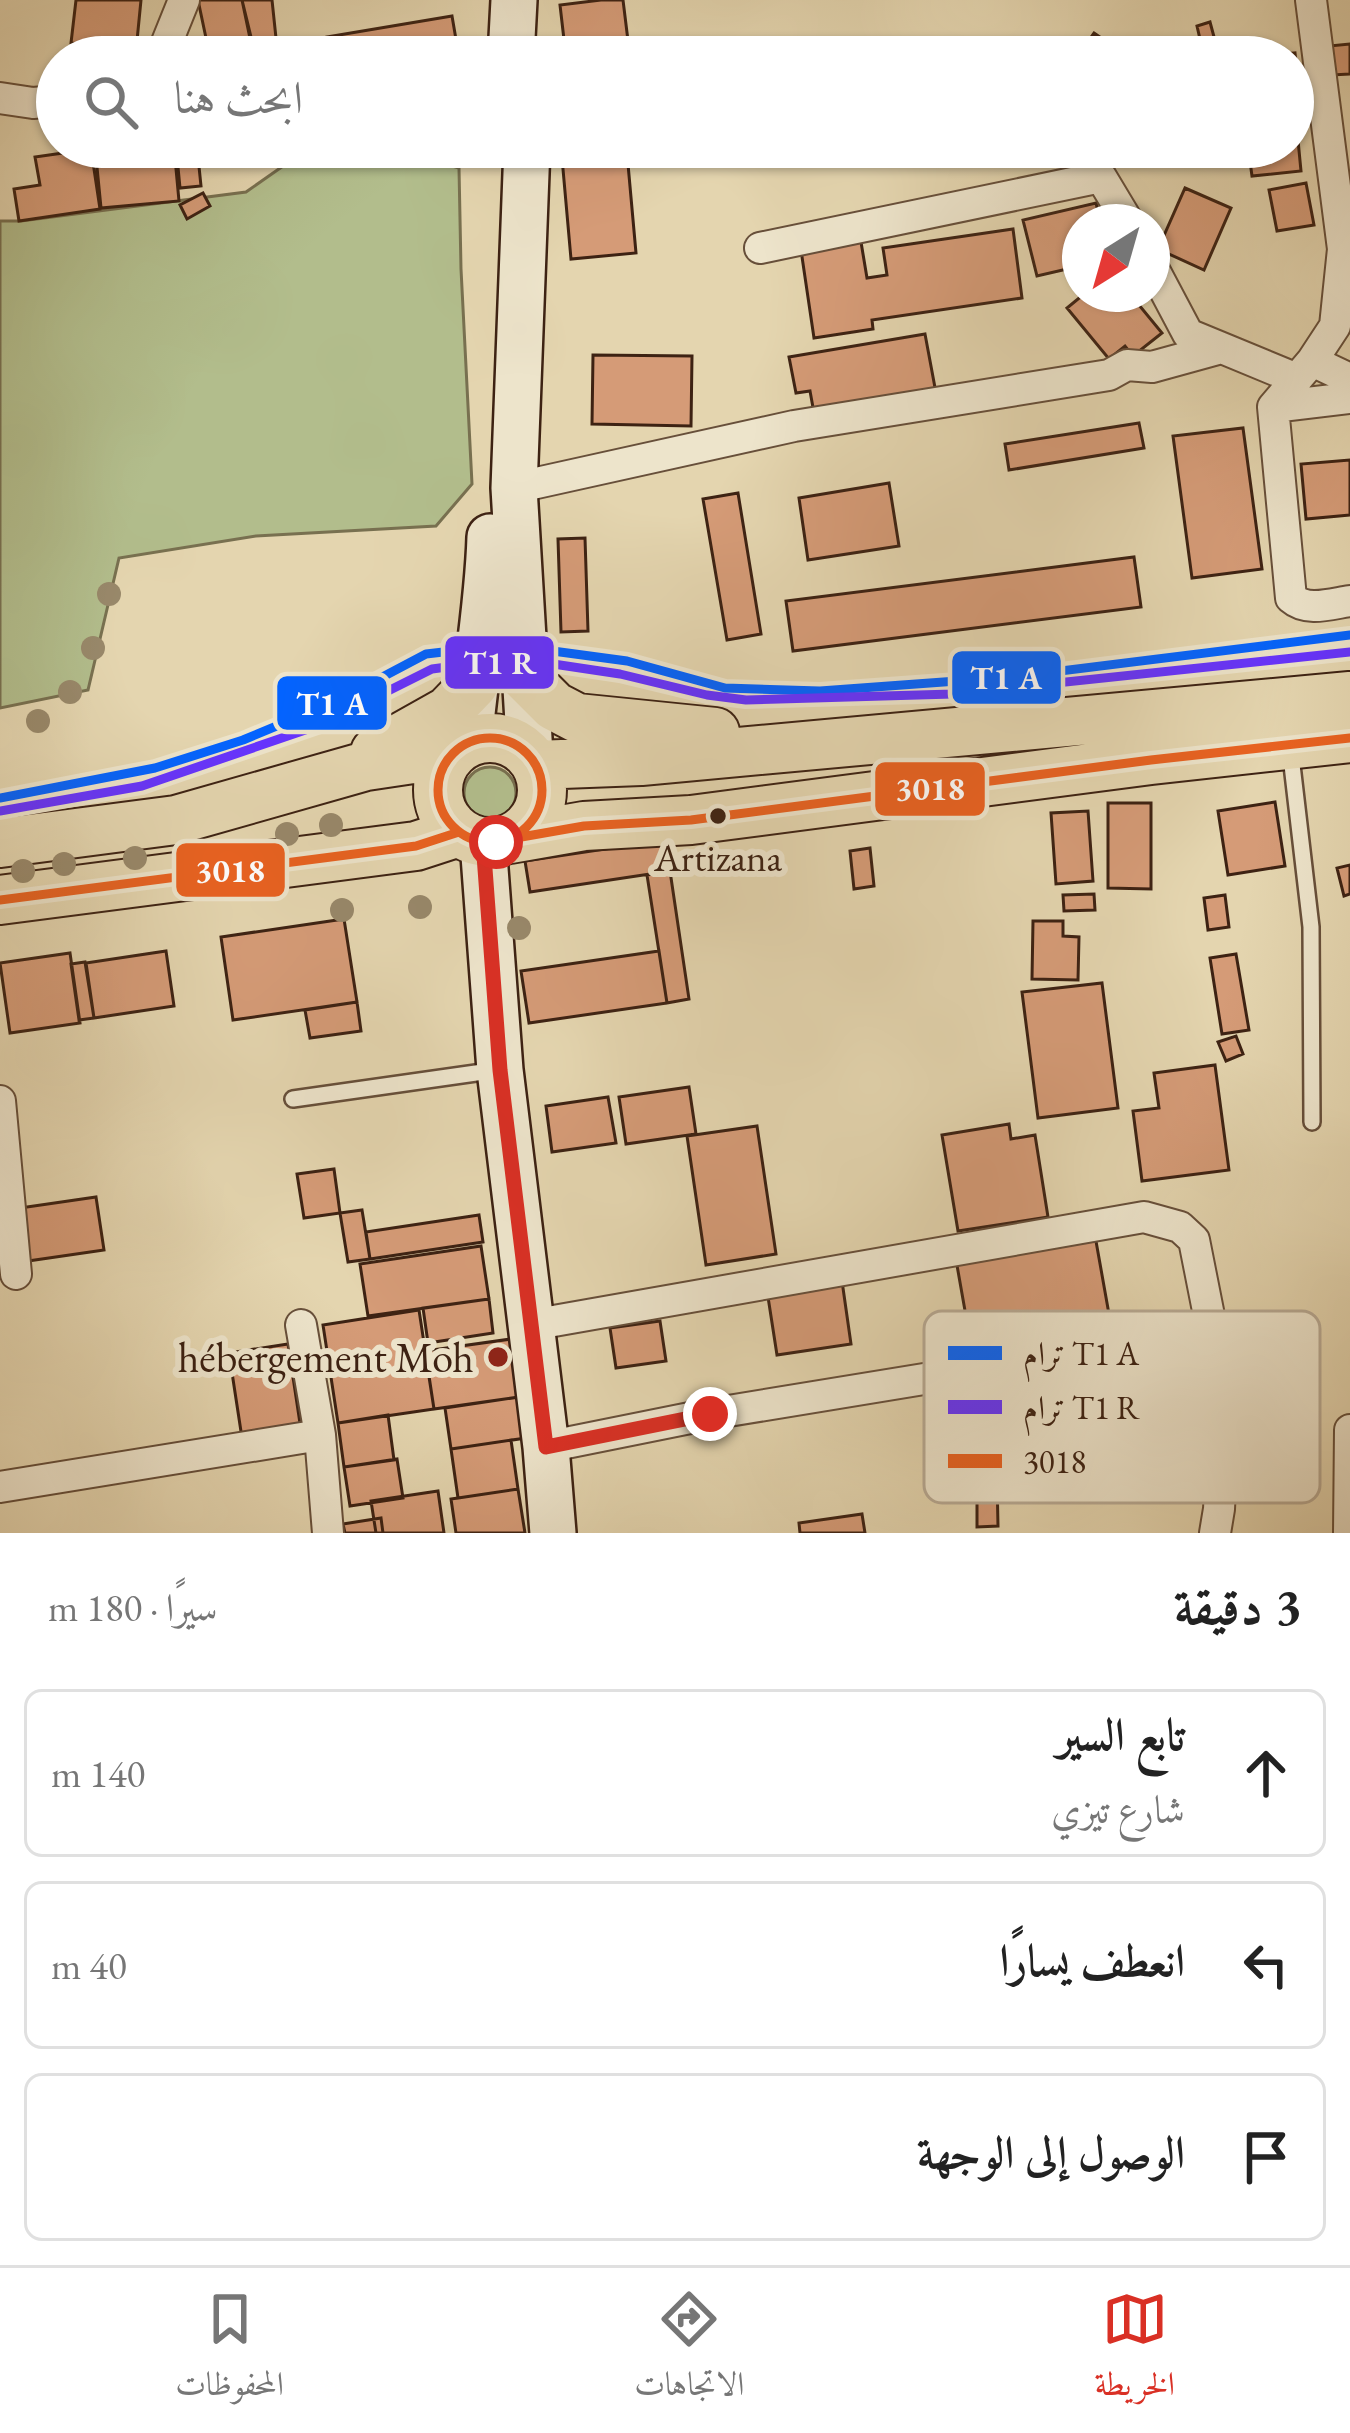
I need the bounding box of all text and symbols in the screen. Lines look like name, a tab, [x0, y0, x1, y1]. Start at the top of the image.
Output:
search box	[36, 36, 1314, 168]
text: ابحث هنا	[174, 68, 303, 126]
icon: search	[78, 69, 144, 135]
north arrow	[1062, 204, 1170, 312]
line badge: T1 R	[443, 634, 556, 691]
text: T1 R	[463, 641, 538, 684]
line badge: T1 A	[950, 649, 1063, 706]
text: T1 A	[970, 656, 1042, 699]
line badge: T1 A	[275, 674, 389, 732]
text: T1 A	[296, 682, 368, 725]
line badge: 3018	[873, 760, 987, 818]
text: 3018	[895, 767, 965, 810]
marker: Artizana	[707, 805, 729, 827]
route start	[469, 815, 523, 869]
place label: Artizana	[653, 832, 783, 883]
line badge: 3018	[174, 841, 287, 899]
text: 3018	[195, 849, 265, 892]
legend	[924, 1311, 1320, 1503]
place label: hébergement Moh	[178, 1330, 474, 1385]
text: ترام T1 A	[1023, 1332, 1139, 1383]
marker: hébergement Moh	[485, 1344, 511, 1370]
text: ترام T1 R	[1023, 1386, 1140, 1437]
route end	[683, 1387, 737, 1441]
text: 3018	[1023, 1440, 1086, 1483]
text: 3 دقيقة	[1174, 1573, 1302, 1639]
text: سيرًا · 180 m	[48, 1582, 218, 1633]
text: تابع السير	[1057, 1705, 1185, 1763]
icon: ahead	[1233, 1740, 1299, 1806]
text: 140 m	[51, 1748, 145, 1799]
text: شارع تيزي	[1051, 1784, 1185, 1835]
text: انعطف يسارًا	[1000, 1931, 1185, 1989]
icon: left	[1233, 1932, 1299, 1998]
text: 40 m	[51, 1940, 127, 1991]
text: الوصول إلى الوجهة	[917, 2123, 1185, 2181]
icon: arrive	[1233, 2124, 1299, 2190]
tab: المحفوظات	[175, 2286, 284, 2416]
tab: الاتجاهات	[634, 2286, 744, 2416]
tab: الخريطة	[1095, 2286, 1175, 2416]

